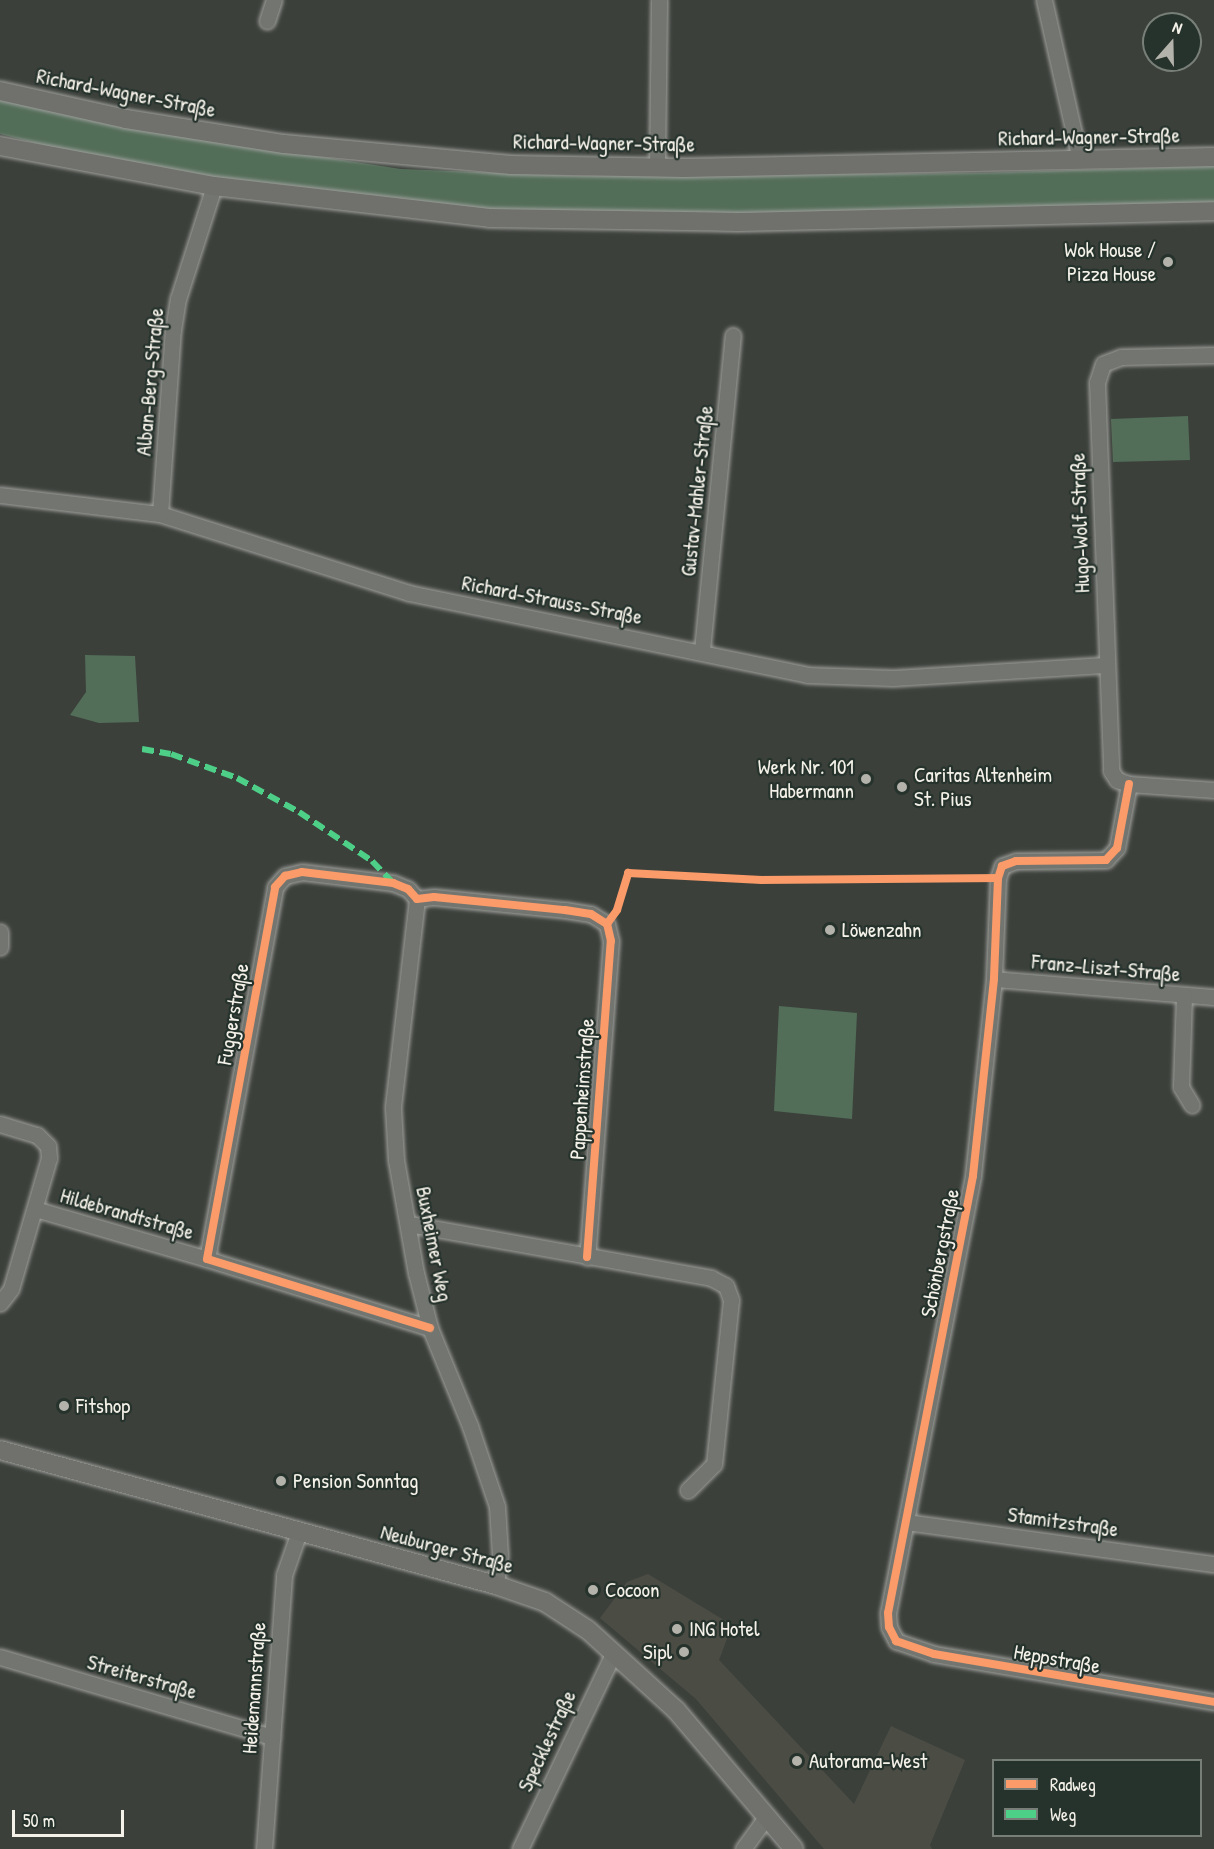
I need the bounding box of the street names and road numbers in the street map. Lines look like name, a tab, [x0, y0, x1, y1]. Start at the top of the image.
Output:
street label: Richard-Wagner-Straße	[34, 63, 218, 123]
street label: Richard-Wagner-Straße	[998, 123, 1180, 151]
street label: Richard-Wagner-Straße	[513, 129, 695, 157]
street label: Alban-Berg-Straße	[131, 307, 169, 457]
street label: Gustav-Mahler-Straße	[675, 404, 719, 578]
street label: Hugo-Wolf-Straße	[1065, 453, 1095, 593]
street label: Richard-Strauss-Straße	[460, 570, 644, 630]
street label: Franz-Liszt-Straße	[1031, 949, 1181, 987]
street label: Fuggerstraße	[212, 961, 254, 1067]
street label: Pappenheimstraße	[564, 1018, 600, 1160]
street label: Hildebrandtstraße	[57, 1183, 197, 1245]
street label: Buxheimer Weg	[411, 1184, 457, 1304]
street label: Schönbergstraße	[915, 1187, 965, 1319]
street label: Stamitzstraße	[1006, 1502, 1120, 1542]
street label: Neuburger Straße	[378, 1519, 516, 1579]
street label: Heidemannstraße	[237, 1621, 271, 1755]
street label: Heppstraße	[1012, 1639, 1102, 1679]
street label: Streiterstraße	[84, 1649, 200, 1705]
street label: Specklestraße	[513, 1686, 581, 1796]

